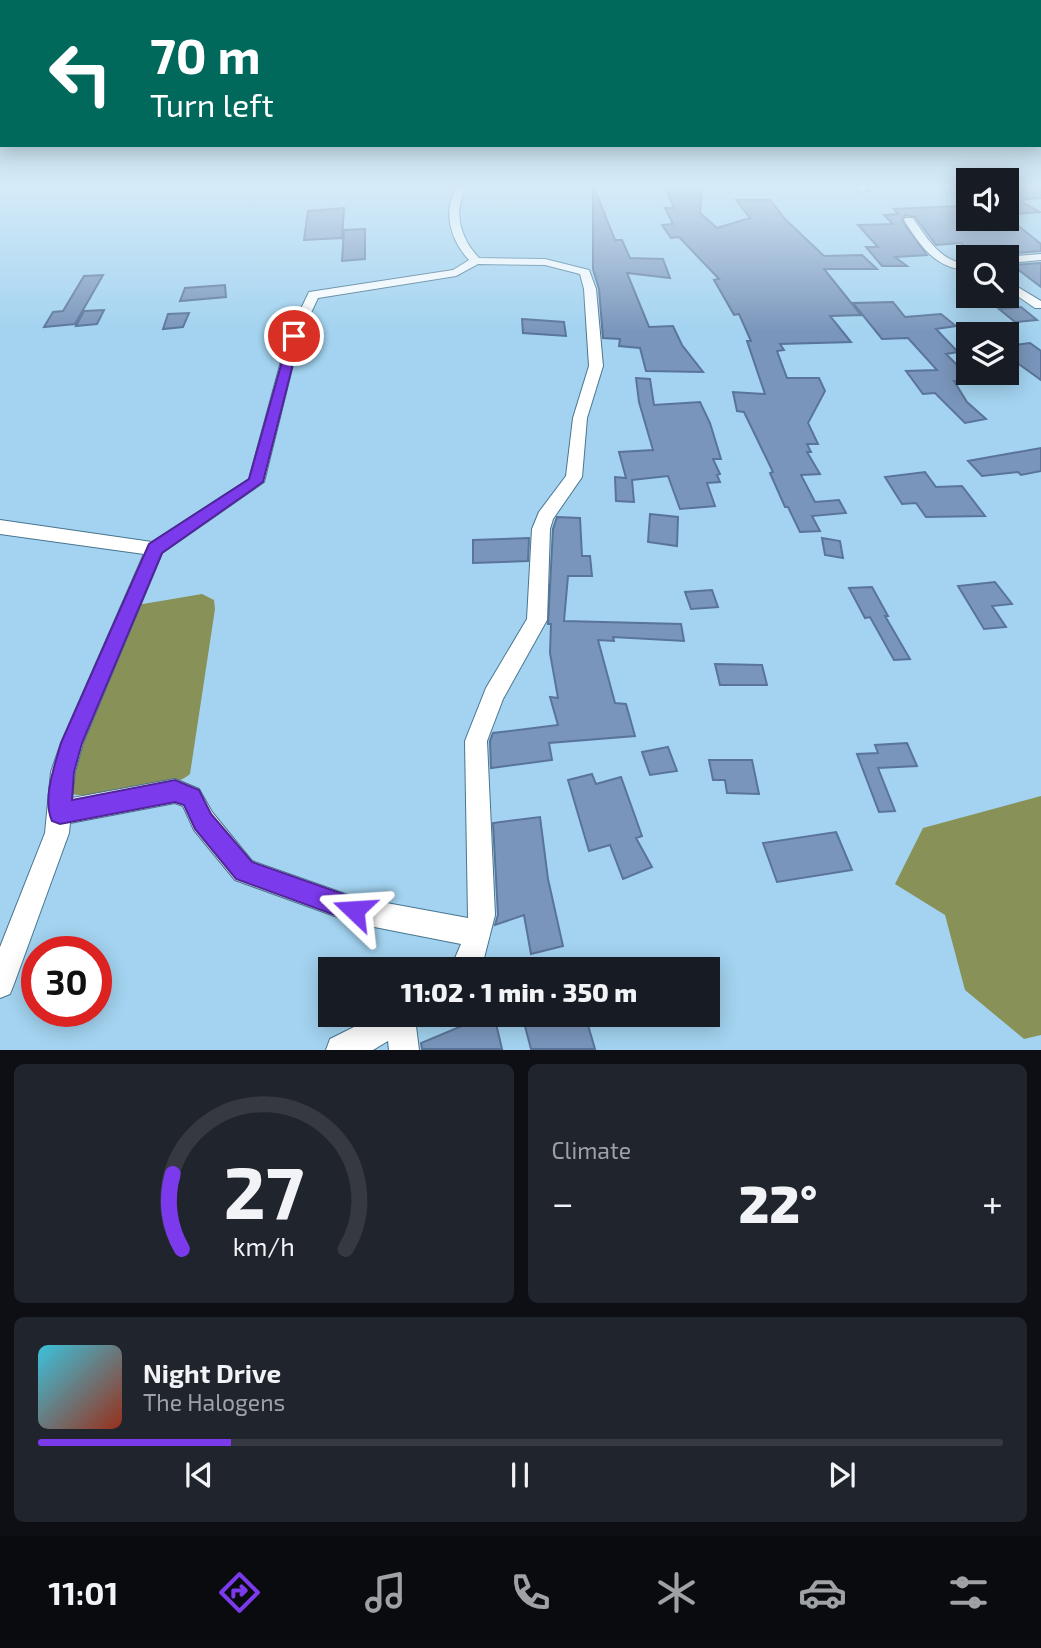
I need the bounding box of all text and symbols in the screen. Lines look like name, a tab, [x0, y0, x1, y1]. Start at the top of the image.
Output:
text: 70 m	[150, 25, 261, 84]
icon: left	[35, 28, 126, 119]
text: Turn left	[150, 85, 274, 123]
map controls	[956, 168, 1019, 385]
button: sound	[956, 168, 1019, 231]
button: search	[956, 245, 1019, 308]
pin	[264, 306, 324, 366]
icon: arrive	[275, 317, 313, 355]
button: layers	[956, 322, 1019, 385]
position arrow	[317, 873, 391, 947]
speed limit sign: 30	[21, 936, 112, 1027]
text: 11:02 · 1 min · 350 m	[401, 976, 637, 1007]
text: Climate	[552, 1136, 631, 1164]
text: 27	[223, 1147, 304, 1235]
text: 22°	[738, 1171, 817, 1233]
text: −	[552, 1179, 574, 1225]
text: +	[982, 1179, 1003, 1225]
text: km/h	[233, 1231, 295, 1261]
text: Night Drive	[143, 1357, 281, 1388]
text: The Halogens	[143, 1388, 285, 1416]
icon: previous	[180, 1456, 218, 1494]
icon: pause	[501, 1456, 539, 1494]
icon: next	[823, 1456, 861, 1494]
icon: directions	[215, 1568, 264, 1617]
icon: music	[361, 1568, 410, 1617]
icon: phone	[506, 1568, 555, 1617]
icon: climate	[652, 1568, 701, 1617]
icon: car	[798, 1568, 847, 1617]
icon: filters	[944, 1568, 993, 1617]
text: 11:01	[48, 1573, 118, 1611]

